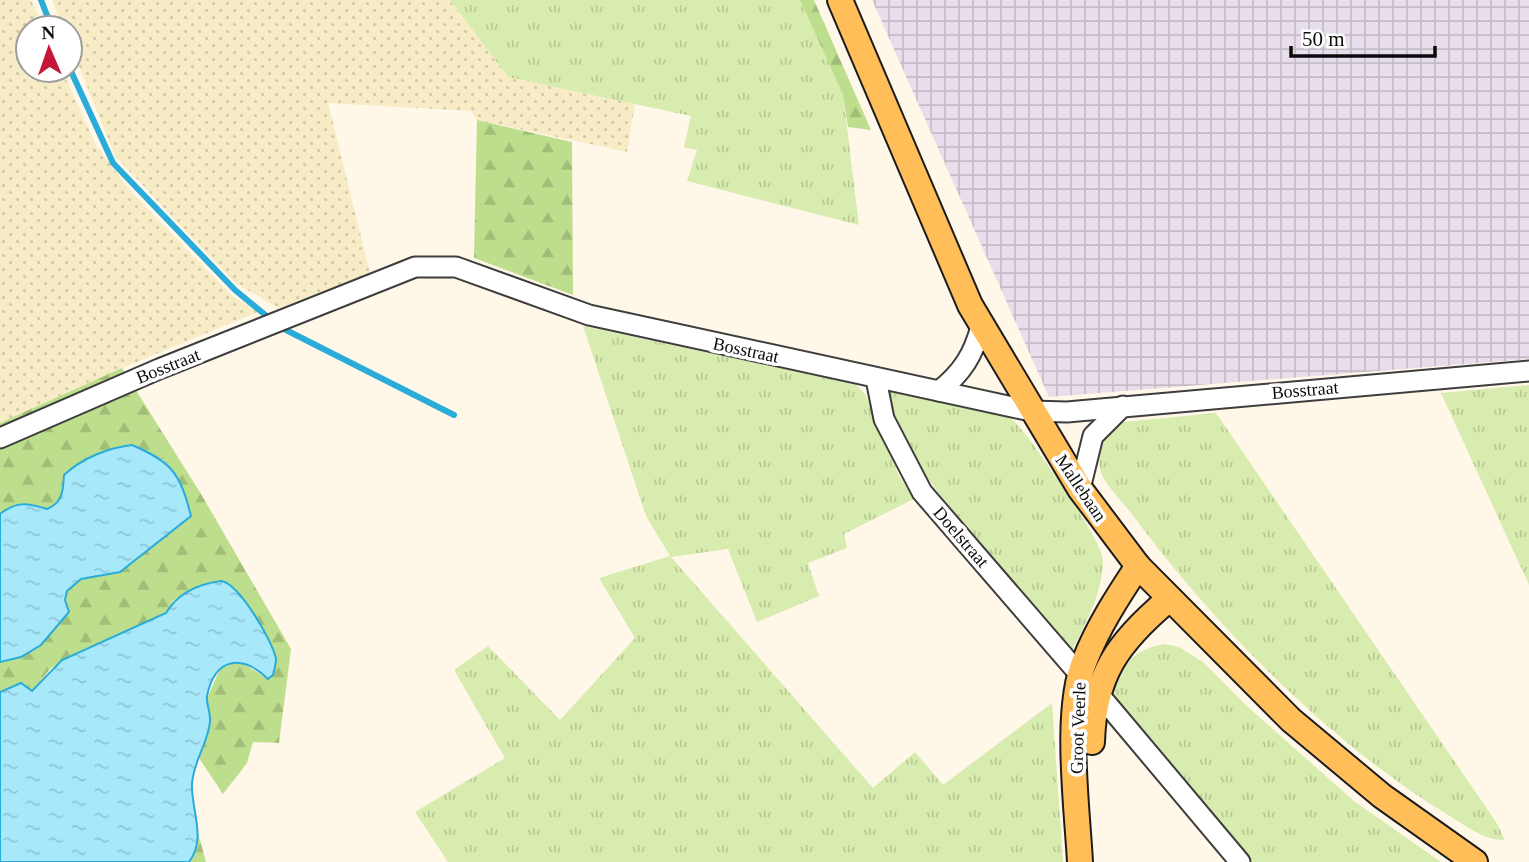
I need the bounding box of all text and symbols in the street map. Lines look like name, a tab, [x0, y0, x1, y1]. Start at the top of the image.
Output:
north arrow	[14, 14, 84, 84]
scale bar	[1291, 14, 1434, 58]
text: N	[41, 22, 56, 43]
text: 50 m	[1302, 27, 1345, 51]
street label: Bosstraat	[711, 333, 781, 367]
street label: Bosstraat	[133, 344, 203, 388]
street label: Bosstraat	[1271, 377, 1339, 403]
street label: Mallebaan	[1051, 451, 1111, 525]
street label: Doelstraat	[929, 503, 993, 571]
street label: Groot Veerle	[1066, 682, 1090, 774]

